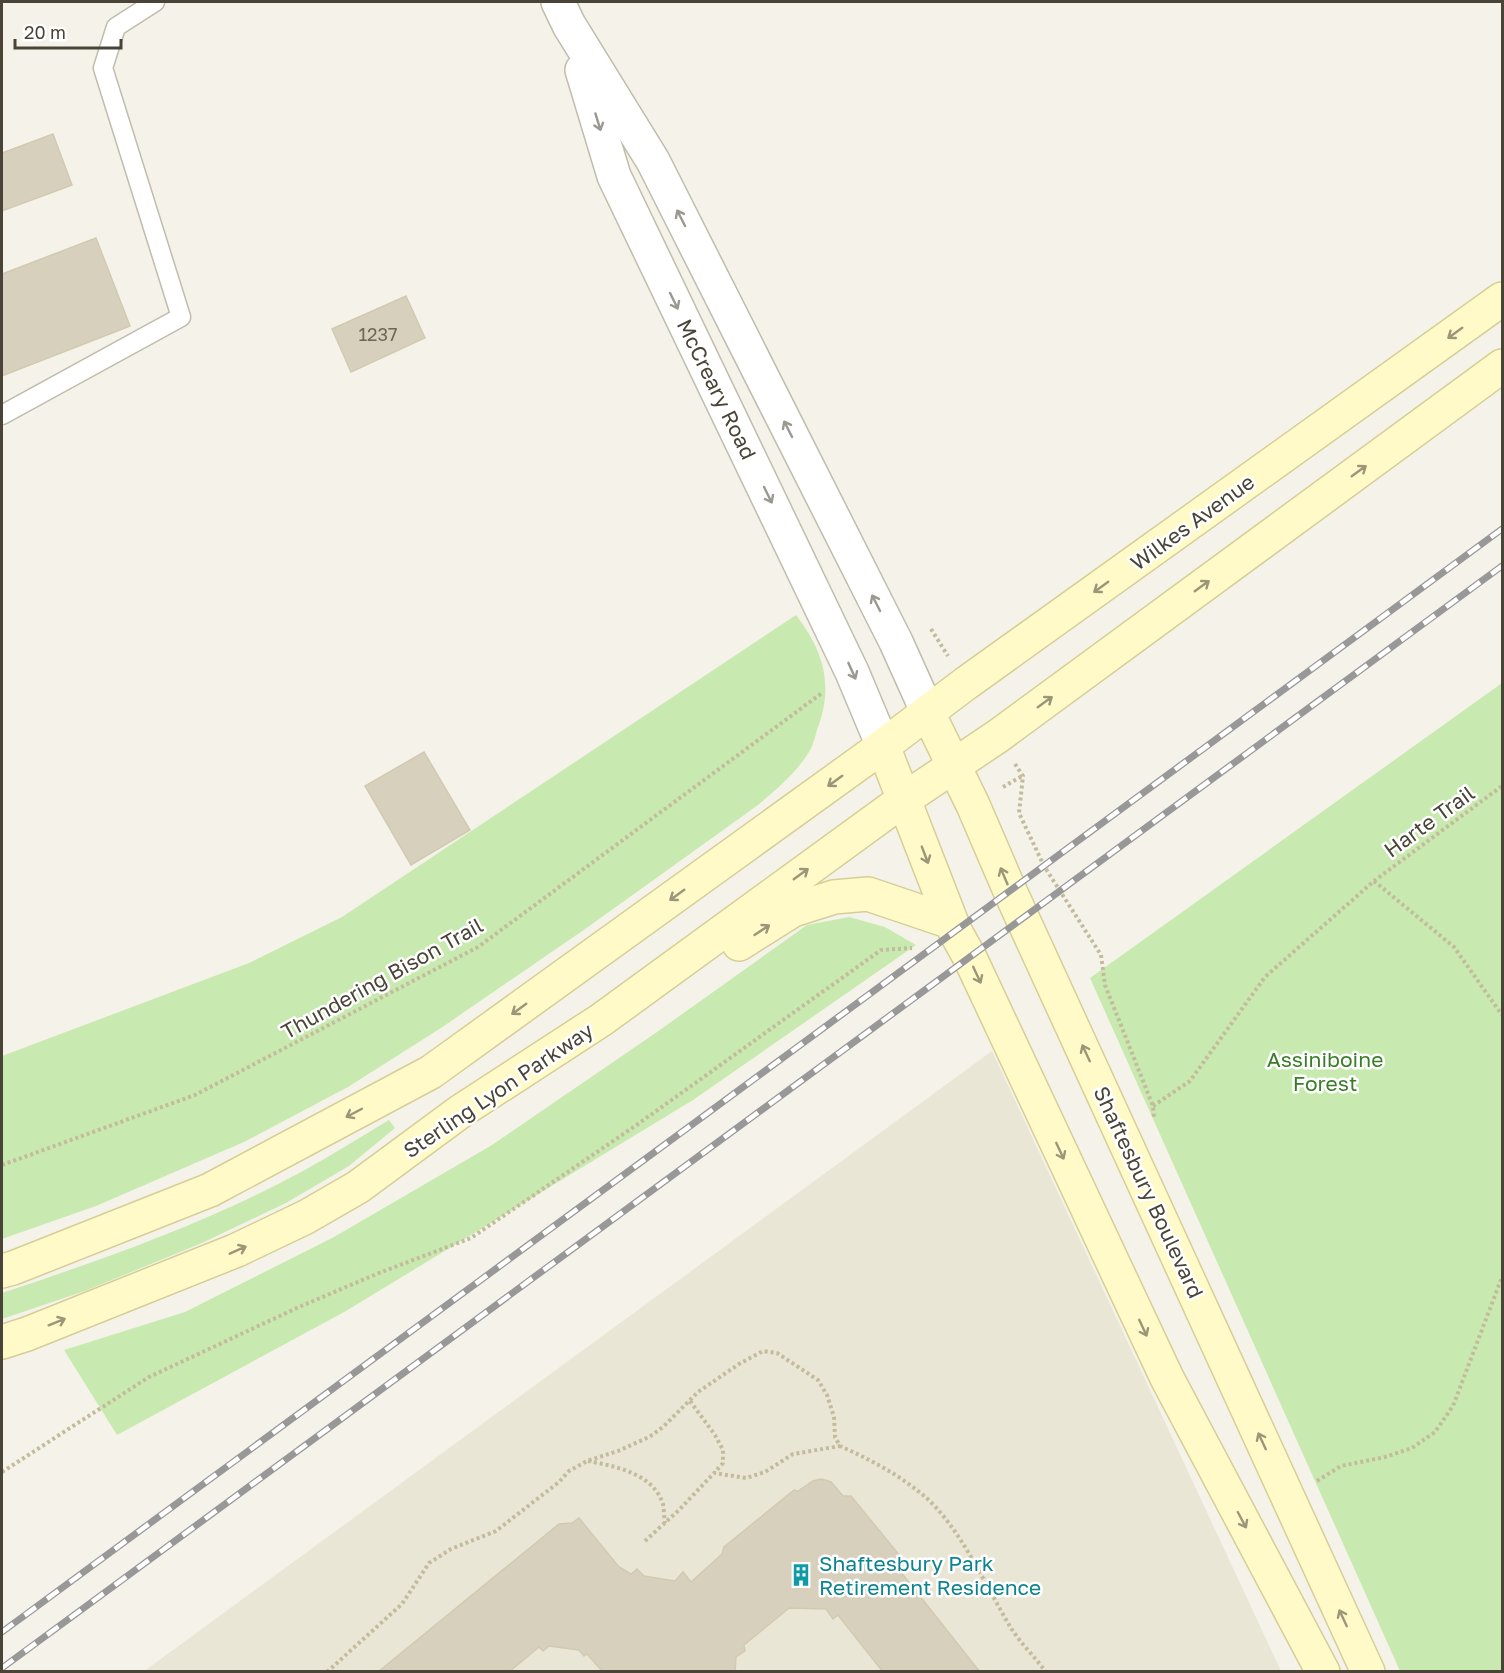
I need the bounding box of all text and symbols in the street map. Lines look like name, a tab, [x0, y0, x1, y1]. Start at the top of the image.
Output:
scale bar	[15, 12, 122, 50]
text: 20 m	[24, 21, 66, 43]
one-way arrow	[593, 112, 604, 131]
one-way arrow	[675, 209, 686, 227]
one-way arrow	[669, 291, 681, 309]
street label: McCreary Road	[672, 315, 762, 463]
house number: 1237	[358, 323, 398, 345]
one-way arrow	[1447, 327, 1463, 340]
one-way arrow	[782, 421, 794, 438]
one-way arrow	[1351, 465, 1367, 477]
street label: Wilkes Avenue	[1125, 468, 1259, 576]
one-way arrow	[762, 486, 774, 504]
one-way arrow	[1194, 580, 1210, 593]
one-way arrow	[1093, 581, 1109, 593]
one-way arrow	[870, 594, 882, 612]
one-way arrow	[846, 662, 858, 680]
one-way arrow	[1037, 696, 1053, 708]
one-way arrow	[828, 775, 844, 787]
street label: Harte Trail	[1379, 779, 1479, 863]
one-way arrow	[920, 845, 931, 863]
one-way arrow	[793, 868, 809, 880]
one-way arrow	[997, 868, 1009, 886]
one-way arrow	[669, 889, 685, 901]
street label: Thundering Bison Trail	[277, 912, 487, 1044]
one-way arrow	[753, 924, 770, 936]
one-way arrow	[972, 965, 984, 983]
one-way arrow	[511, 1003, 527, 1015]
street label: Sterling Lyon Parkway	[398, 1017, 598, 1163]
one-way arrow	[1079, 1045, 1091, 1063]
park label: Assiniboine Forest	[1267, 1046, 1383, 1096]
street label: Shaftesbury Boulevard	[1088, 1082, 1210, 1302]
one-way arrow	[346, 1108, 364, 1119]
one-way arrow	[1055, 1142, 1067, 1160]
one-way arrow	[228, 1243, 246, 1255]
one-way arrow	[47, 1316, 65, 1327]
one-way arrow	[1138, 1318, 1150, 1336]
one-way arrow	[1256, 1432, 1268, 1450]
one-way arrow	[1237, 1510, 1248, 1528]
place label: Shaftesbury Park Retirement Residence	[819, 1550, 1041, 1600]
building icon: Shaftesbury Park Retirement Residence	[788, 1562, 814, 1588]
one-way arrow	[1337, 1610, 1349, 1628]

